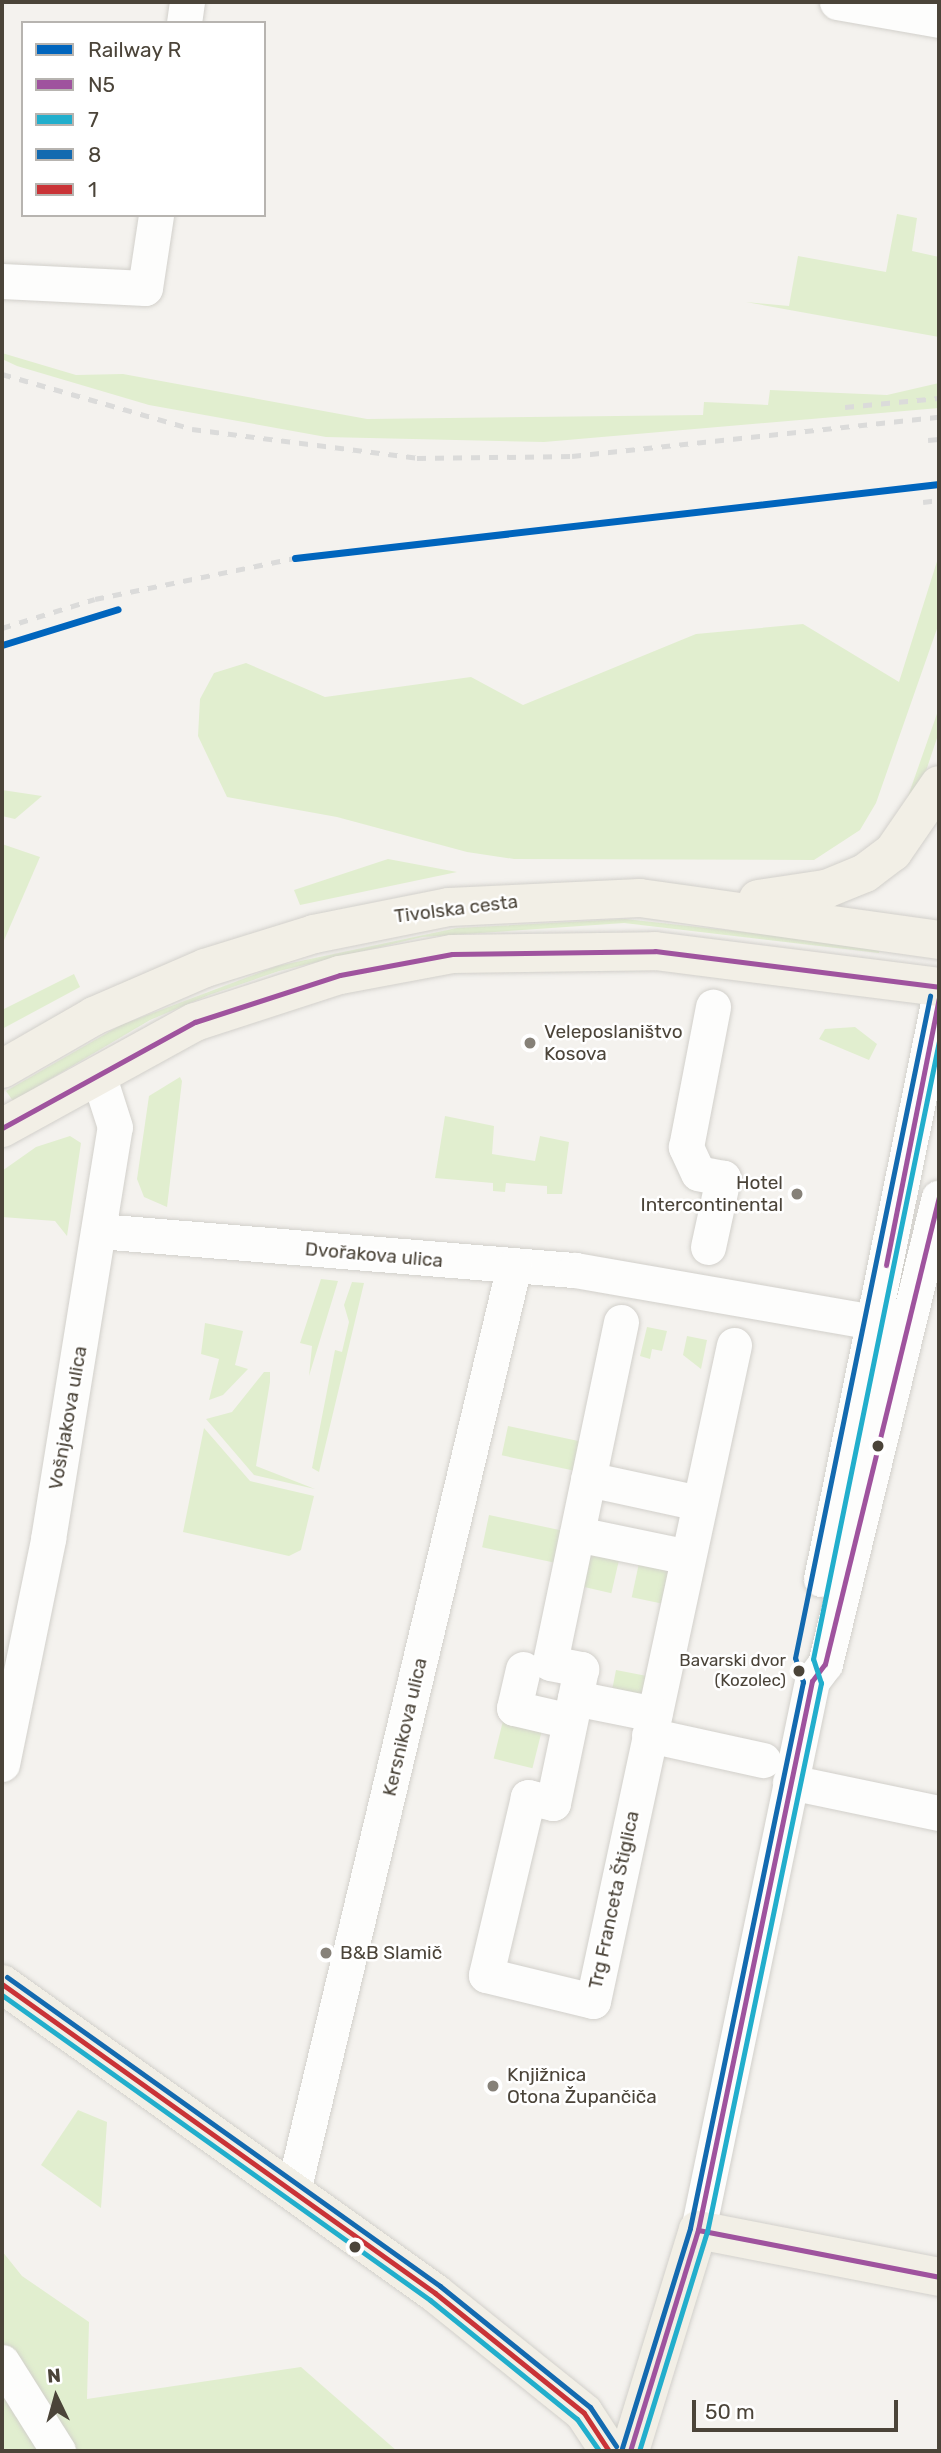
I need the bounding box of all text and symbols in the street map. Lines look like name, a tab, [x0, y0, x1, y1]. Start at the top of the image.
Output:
legend	[21, 21, 266, 217]
text: Railway R	[88, 37, 181, 62]
text: N5	[88, 72, 115, 97]
text: 7	[88, 107, 99, 132]
text: 8	[88, 142, 101, 167]
text: 1	[88, 177, 97, 202]
street label: Tivolska cesta	[393, 890, 519, 928]
place label: Veleposlaništvo Kosova	[544, 1021, 683, 1065]
marker: Veleposlaništvo Kosova	[522, 1035, 538, 1051]
place label: Hotel Intercontinental	[640, 1172, 783, 1216]
marker: Hotel Intercontinental	[789, 1186, 805, 1202]
street label: Dvořakova ulica	[304, 1238, 444, 1272]
street label: Vošnjakova ulica	[44, 1344, 92, 1492]
unlabelled marker	[871, 1439, 885, 1453]
place label: Bavarski dvor (Kozolec)	[679, 1651, 786, 1691]
street label: Kersnikova ulica	[378, 1656, 432, 1798]
marker: Bavarski dvor (Kozolec)	[792, 1664, 806, 1678]
street label: Trg Franceta Štiglica	[584, 1809, 644, 1991]
place label: B&B Slamič	[340, 1942, 442, 1964]
marker: B&B Slamič	[318, 1945, 334, 1961]
place label: Knjižnica Otona Župančiča	[507, 2064, 657, 2108]
marker: Knjižnica Otona Župančiča	[485, 2078, 501, 2094]
unlabelled marker	[348, 2240, 362, 2254]
north arrow	[21, 2362, 91, 2432]
text: N	[46, 2364, 62, 2388]
scale bar	[696, 2386, 902, 2430]
text: 50 m	[705, 2399, 755, 2424]

